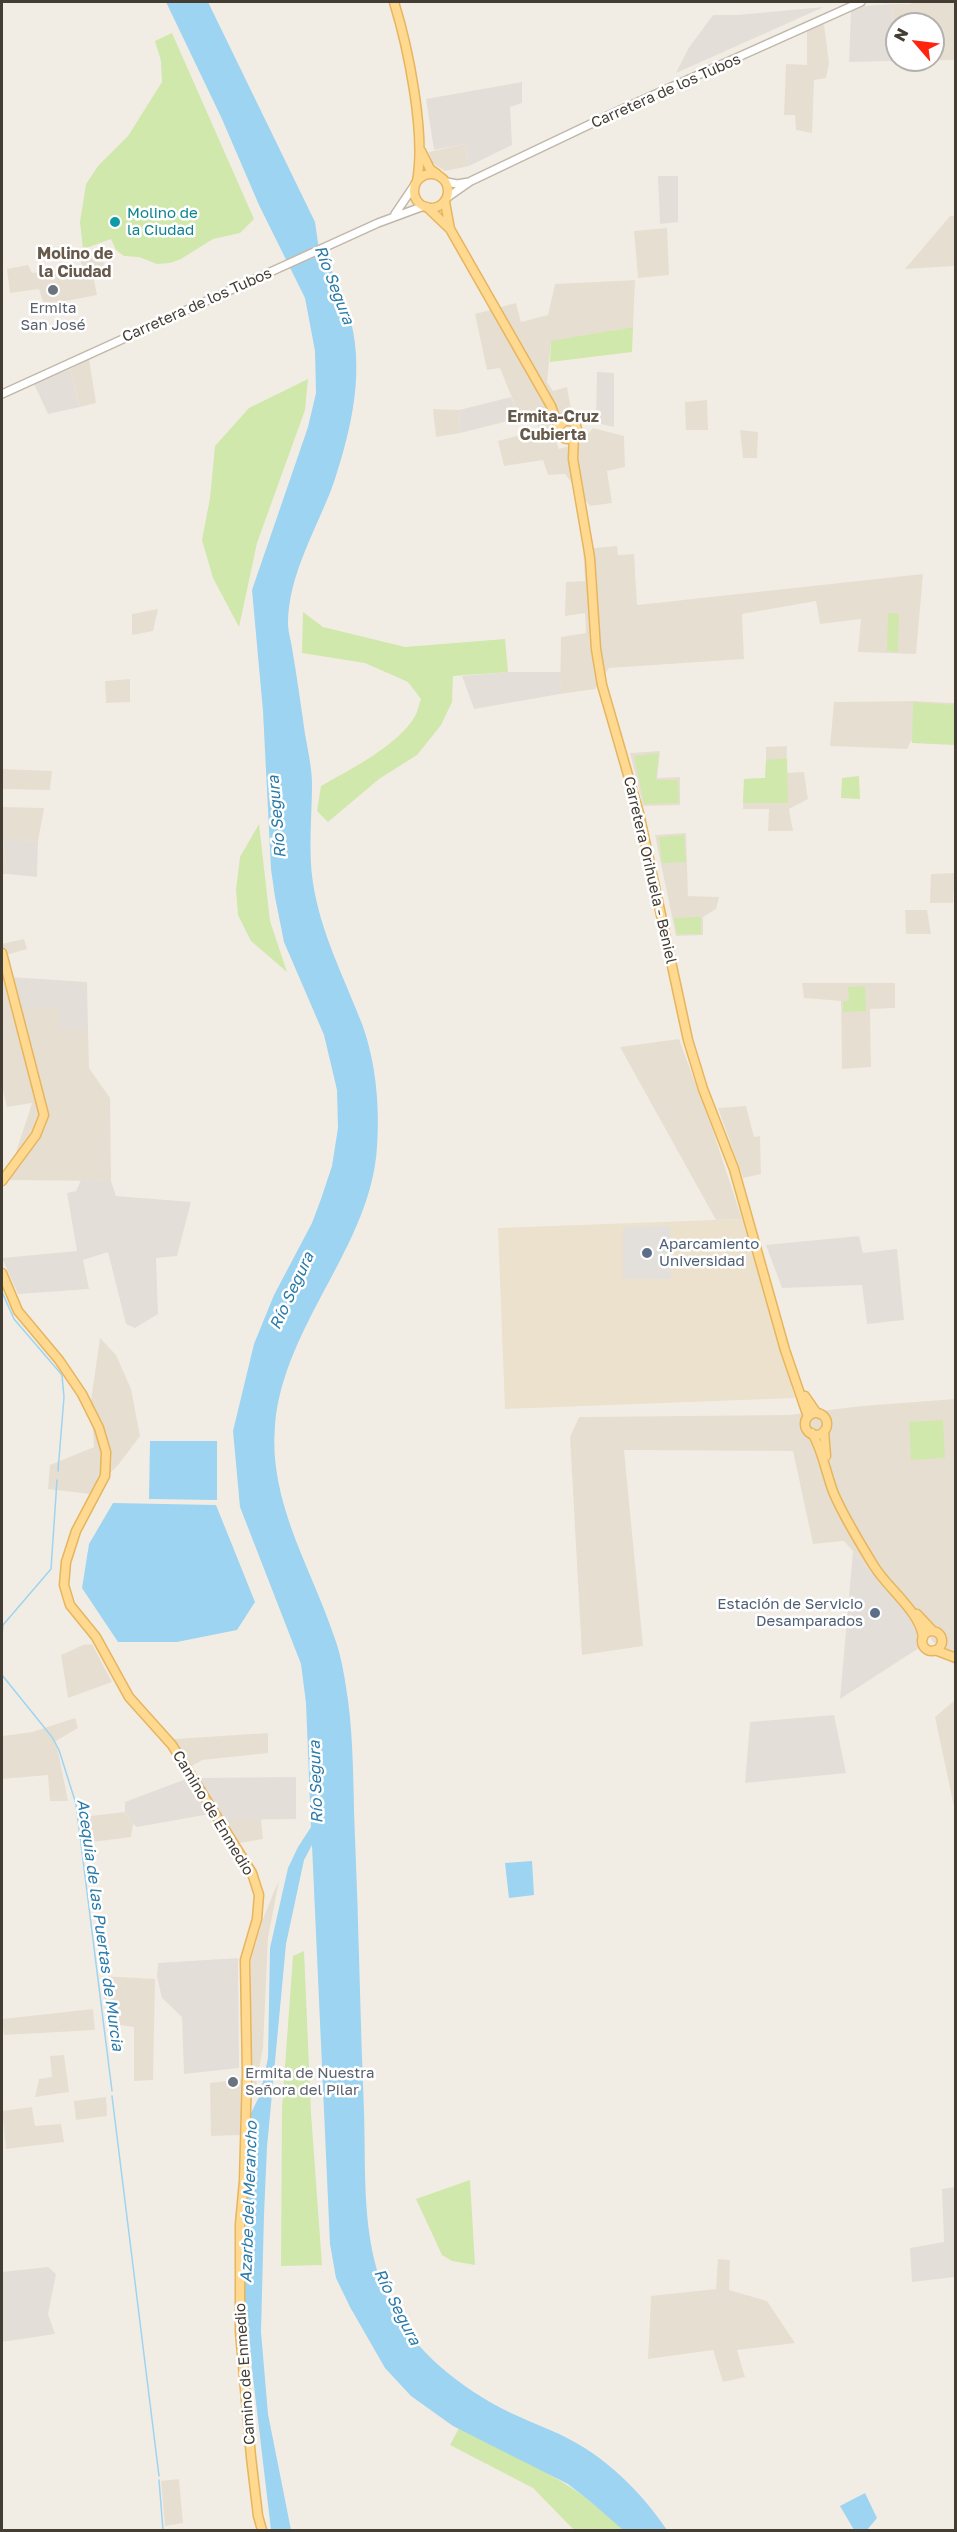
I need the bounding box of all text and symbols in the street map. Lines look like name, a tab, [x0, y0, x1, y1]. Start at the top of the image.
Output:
north arrow	[885, 12, 945, 72]
text: N	[889, 24, 913, 45]
street label: Carretera de los Tubos	[588, 50, 744, 132]
place label: Molino de la Ciudad	[127, 204, 198, 239]
marker: Molino de la Ciudad	[108, 215, 122, 229]
water label: Río Segura	[310, 243, 358, 327]
district label: Molino de la Ciudad	[37, 244, 113, 282]
street label: Carretera de los Tubos	[119, 264, 275, 346]
marker: Ermita San José	[46, 283, 60, 297]
place label: Ermita San José	[20, 299, 86, 334]
district label: Ermita-Cruz Cubierta	[507, 407, 599, 445]
water label: Río Segura	[264, 775, 290, 859]
street label: Carretera Orihuela - Beniel	[620, 775, 680, 965]
place label: Aparcamiento Universidad	[659, 1235, 759, 1270]
marker: Aparcamiento Universidad	[640, 1246, 654, 1260]
water label: Río Segura	[266, 1249, 318, 1333]
place label: Estación de Servicio Desamparados	[717, 1595, 863, 1630]
marker: Estación de Servicio Desamparados	[868, 1606, 882, 1620]
water label: Río Segura	[305, 1740, 327, 1824]
street label: Camino de Enmedio	[169, 1747, 257, 1879]
water label: Acequia de las Puertas de Murcia	[73, 1798, 127, 2052]
place label: Ermita de Nuestra Señora del Pilar	[245, 2064, 374, 2099]
marker: Ermita de Nuestra Señora del Pilar	[226, 2075, 240, 2089]
water label: Azarbe del Merancho	[237, 2121, 261, 2283]
water label: Río Segura	[370, 2266, 424, 2348]
street label: Camino de Enmedio	[231, 2302, 259, 2446]

